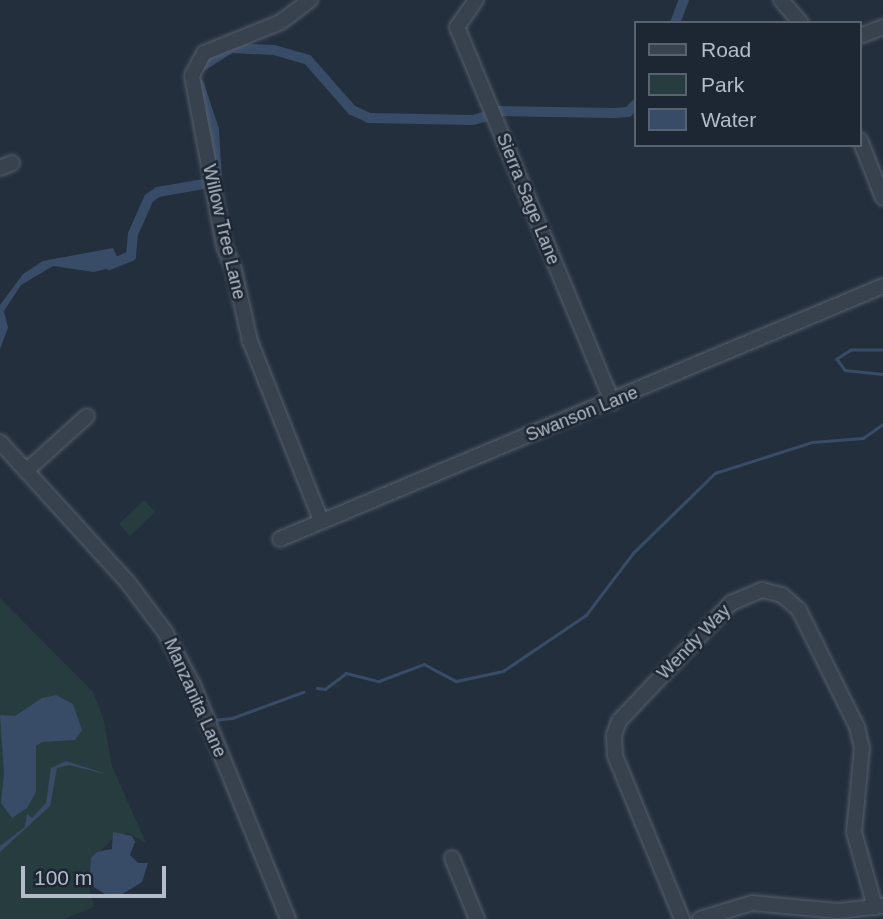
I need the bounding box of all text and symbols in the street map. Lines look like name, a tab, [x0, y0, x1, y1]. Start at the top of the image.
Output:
legend	[634, 21, 862, 147]
text: Road	[701, 38, 751, 61]
text: Park	[701, 73, 744, 96]
text: Water	[701, 108, 756, 131]
street label: Sierra Sage Lane	[492, 130, 564, 268]
street label: Willow Tree Lane	[198, 162, 250, 302]
street label: Swanson Lane	[523, 382, 641, 446]
street label: Wendy Way	[653, 600, 735, 684]
street label: Manzanita Lane	[159, 635, 231, 761]
scale bar	[24, 852, 170, 896]
text: 100 m	[34, 866, 92, 889]

